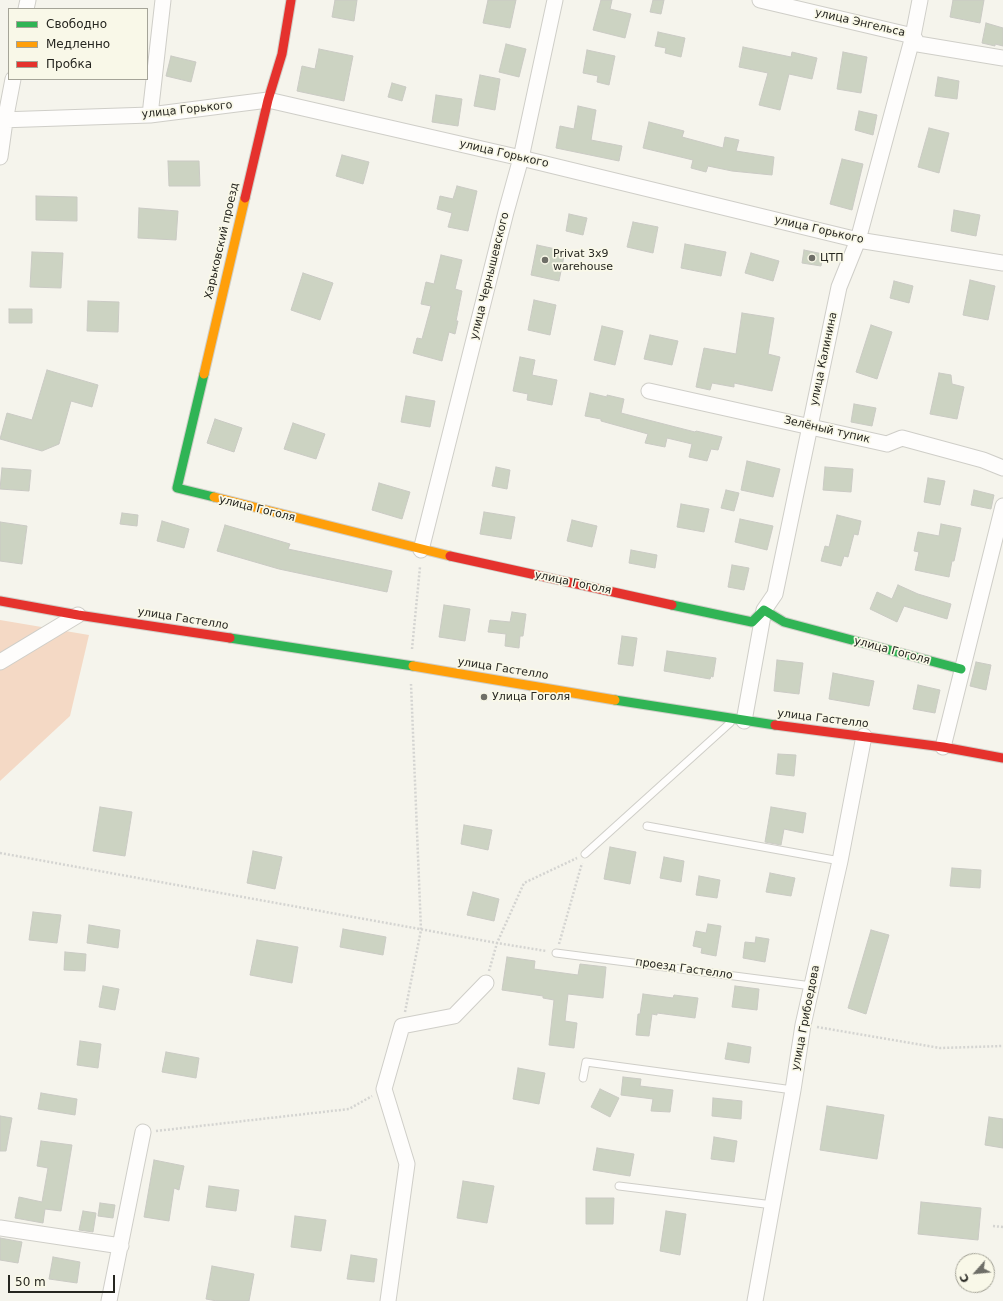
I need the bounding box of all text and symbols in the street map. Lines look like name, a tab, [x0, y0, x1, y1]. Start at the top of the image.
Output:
street label: улица Энгельса	[814, 6, 906, 40]
legend	[8, 8, 148, 80]
text: Свободно	[46, 17, 107, 31]
text: Медленно	[46, 37, 110, 51]
text: Пробка	[46, 57, 92, 71]
street label: улица Горького	[141, 99, 233, 121]
street label: улица Горького	[458, 137, 550, 171]
street label: Харьковский проезд	[202, 181, 242, 301]
street label: улица Чернышевского	[468, 211, 512, 341]
street label: улица Горького	[773, 213, 865, 247]
place label: Privat 3x9 warehouse	[553, 247, 613, 273]
place label: ЦТП	[820, 251, 844, 265]
marker: ЦТП	[807, 253, 817, 263]
marker: Privat 3x9 warehouse	[540, 255, 550, 265]
street label: улица Калинина	[808, 311, 840, 407]
street label: Зелёный тупик	[783, 414, 871, 446]
street label: улица Гоголя	[218, 493, 296, 525]
street label: улица Гоголя	[533, 568, 613, 598]
street label: улица Гастелло	[137, 605, 229, 633]
street label: улица Гоголя	[853, 635, 931, 667]
street label: улица Гастелло	[457, 655, 549, 683]
place label: Улица Гоголя	[492, 690, 570, 704]
marker: Улица Гоголя	[479, 692, 489, 702]
street label: улица Гастелло	[777, 707, 869, 731]
street label: проезд Гастелло	[635, 956, 733, 982]
street label: улица Грибоедова	[789, 964, 823, 1072]
north arrow	[955, 1253, 995, 1293]
scale bar	[10, 1267, 117, 1293]
text: С	[957, 1272, 972, 1285]
text: 50 m	[15, 1275, 46, 1289]

